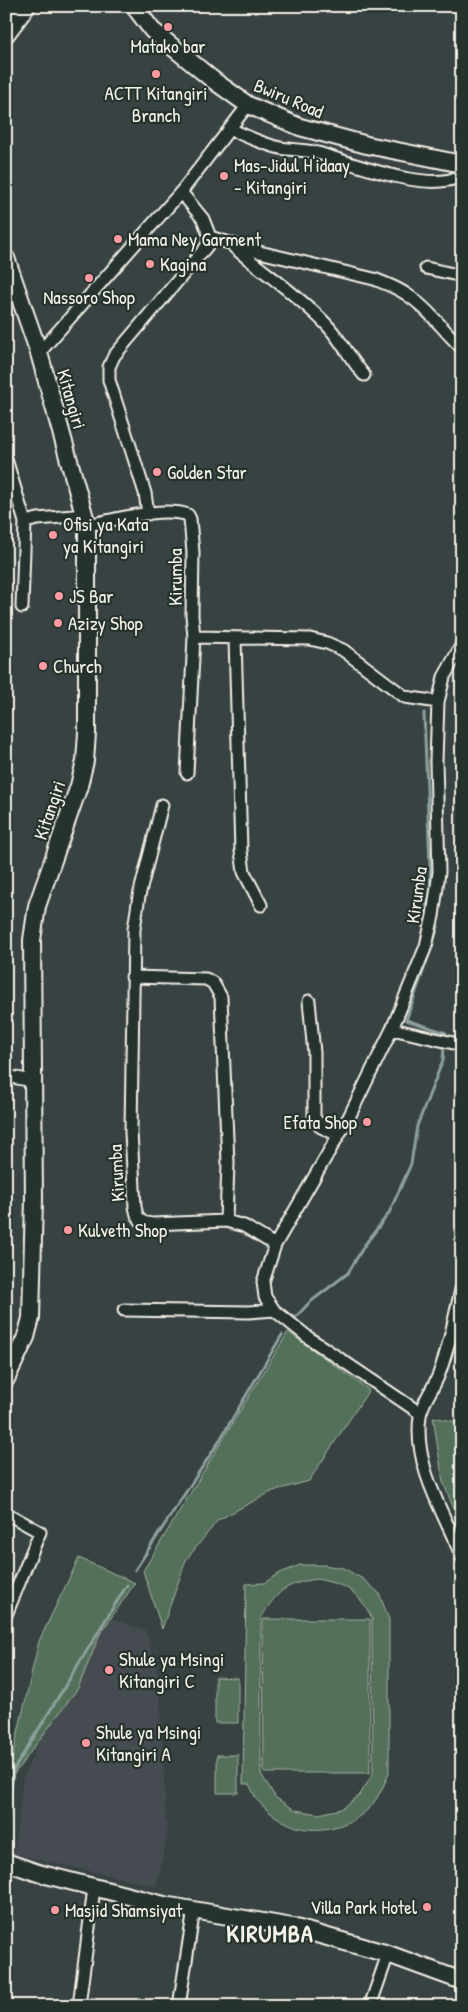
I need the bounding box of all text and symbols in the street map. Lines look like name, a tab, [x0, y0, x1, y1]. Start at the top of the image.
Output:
marker: Matako bar	[162, 21, 174, 33]
place label: Matako bar	[130, 33, 206, 59]
marker: ACTT Kitangiri Branch	[150, 68, 162, 80]
street label: Bwiru Road	[250, 72, 328, 124]
place label: ACTT Kitangiri Branch	[105, 80, 207, 128]
place label: Mas-Jidul H'idaay - Kitangiri	[234, 152, 350, 200]
marker: Mas-Jidul H'idaay - Kitangiri	[218, 170, 230, 182]
place label: Mama Ney Garment	[128, 226, 262, 252]
marker: Mama Ney Garment	[112, 233, 124, 245]
place label: Kagina	[160, 251, 207, 277]
marker: Kagina	[144, 258, 156, 270]
marker: Nassoro Shop	[83, 272, 95, 284]
place label: Nassoro Shop	[43, 284, 135, 310]
street label: Kitangiri	[51, 366, 93, 432]
place label: Golden Star	[167, 459, 247, 485]
marker: Golden Star	[151, 466, 163, 478]
place label: Ofisi ya Kata ya Kitangiri	[63, 511, 149, 559]
marker: Ofisi ya Kata ya Kitangiri	[47, 529, 59, 541]
street label: Kirumba	[162, 548, 188, 606]
place label: JS Bar	[69, 583, 114, 609]
marker: JS Bar	[53, 590, 65, 602]
place label: Azizy Shop	[68, 610, 143, 636]
marker: Azizy Shop	[52, 617, 64, 629]
place label: Church	[53, 653, 102, 679]
marker: Church	[37, 660, 49, 672]
street label: Kitangiri	[27, 777, 71, 843]
street label: Kirumba	[399, 864, 433, 925]
place label: Efata Shop	[283, 1109, 357, 1135]
marker: Efata Shop	[361, 1116, 373, 1128]
street label: Kirumba	[101, 1143, 130, 1202]
place label: Kulveth Shop	[78, 1217, 167, 1243]
marker: Kulveth Shop	[62, 1224, 74, 1236]
place label: Shule ya Msingi Kitangiri C	[119, 1646, 224, 1694]
marker: Shule ya Msingi Kitangiri C	[103, 1664, 115, 1676]
place label: Shule ya Msingi Kitangiri A	[96, 1719, 201, 1767]
marker: Shule ya Msingi Kitangiri A	[80, 1737, 92, 1749]
place label: Villa Park Hotel	[310, 1894, 418, 1920]
place label: Masjid Shamsiyat	[65, 1897, 183, 1923]
marker: Villa Park Hotel	[421, 1901, 433, 1913]
marker: Masjid Shamsiyat	[49, 1904, 61, 1916]
district label: KIRUMBA	[226, 1917, 314, 1949]

